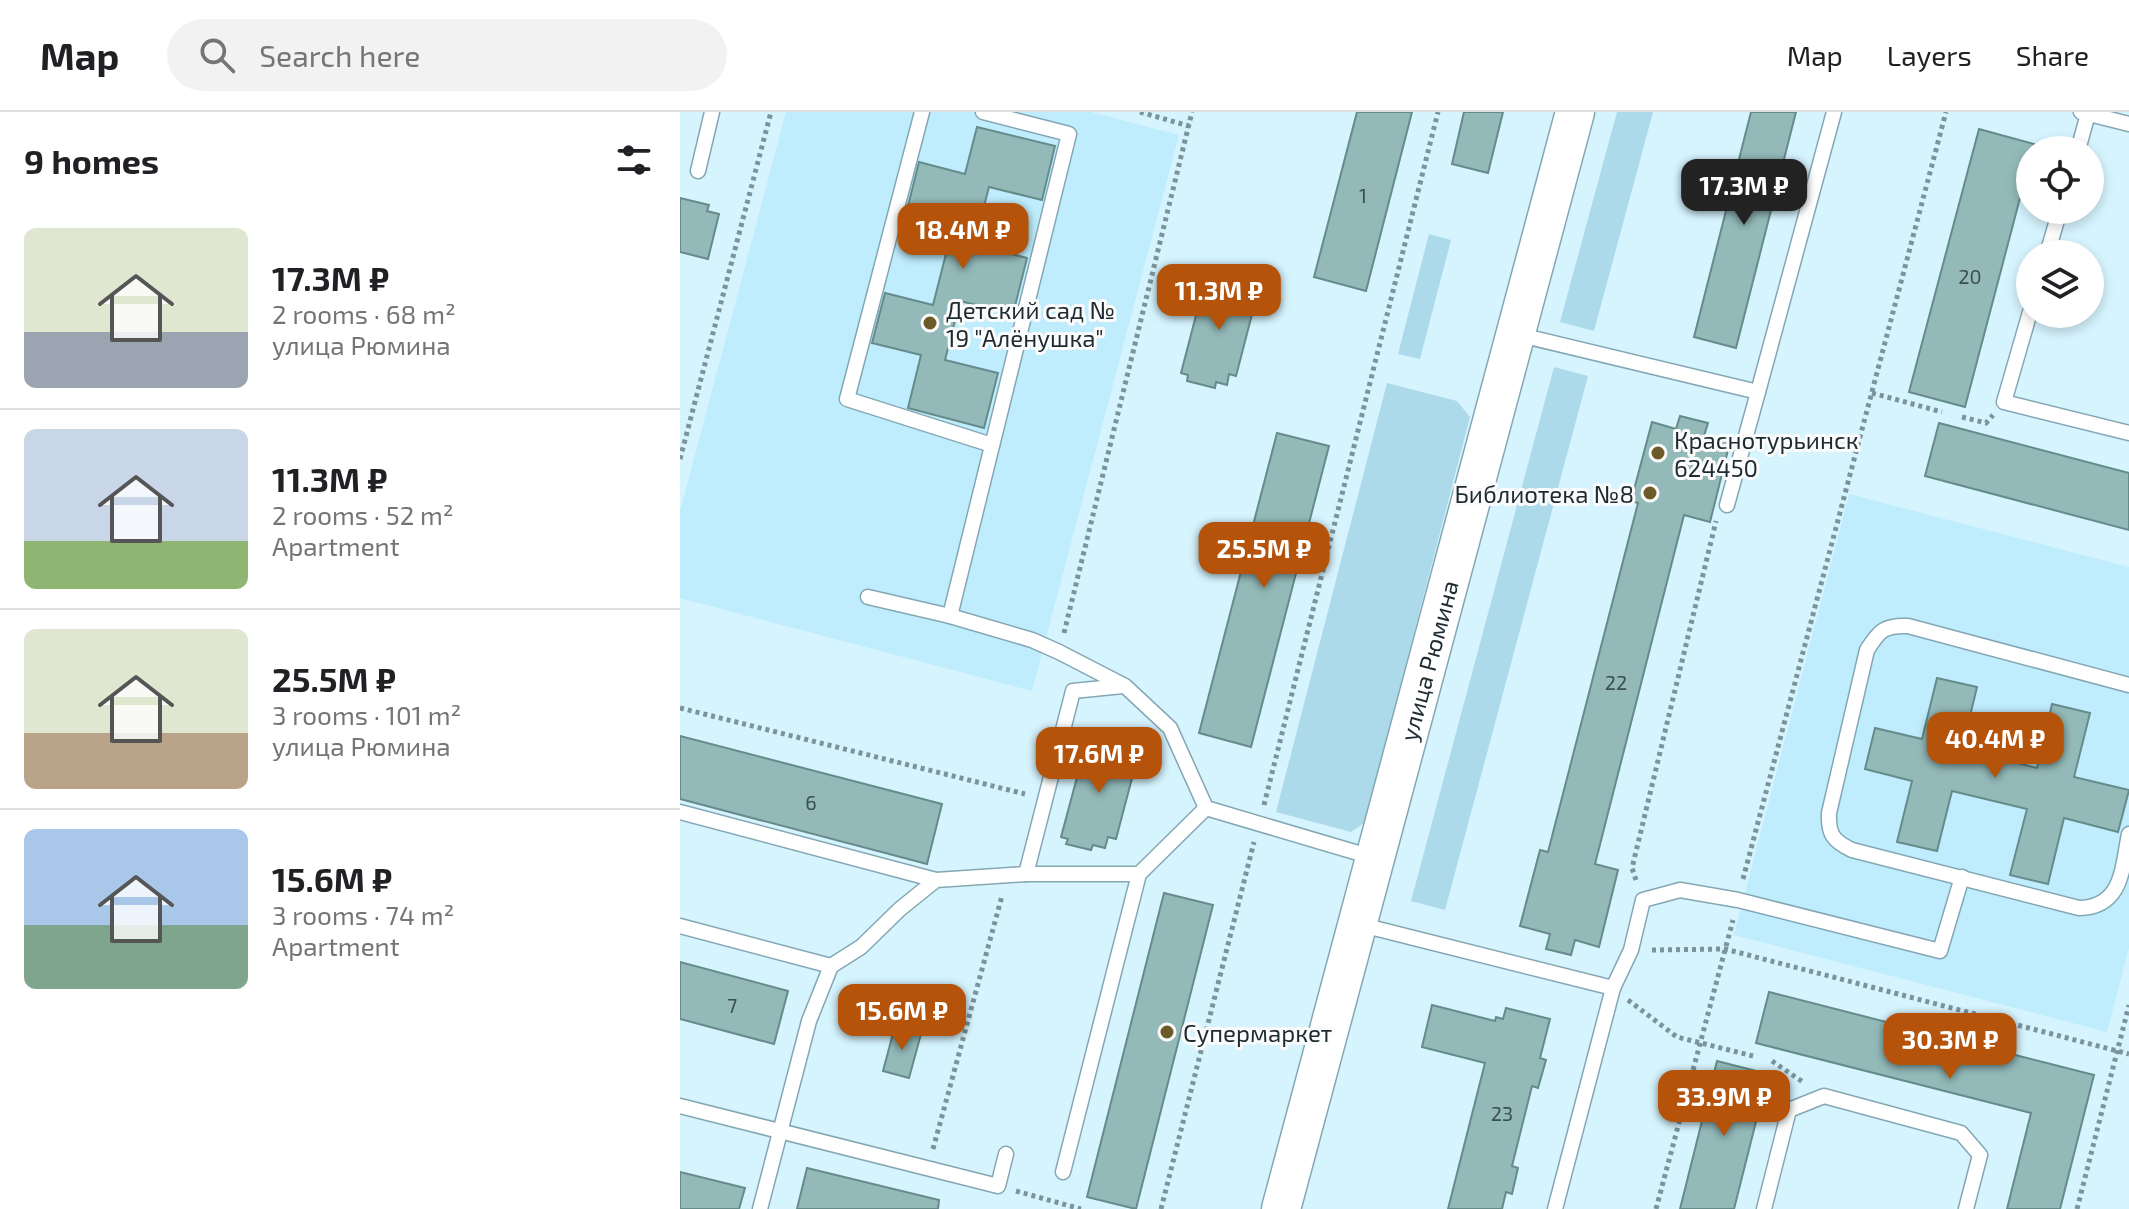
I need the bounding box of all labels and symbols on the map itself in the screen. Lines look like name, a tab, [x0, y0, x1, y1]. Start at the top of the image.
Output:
pin: 17.3M ₽	[1670, 159, 1818, 227]
house number: 1	[1359, 183, 1367, 207]
pin: 18.4M ₽	[889, 203, 1037, 271]
pin: 11.3M ₽	[1145, 264, 1293, 332]
house number: 20	[1958, 264, 1982, 288]
place label: Детский сад № 19 "Алёнушка"	[946, 295, 1115, 353]
marker: Детский сад № 19 "Алёнушка"	[921, 314, 939, 332]
place label: Краснотурьинск 624450	[1674, 425, 1859, 482]
marker: Краснотурьинск 624450	[1649, 444, 1667, 462]
place label: Библиотека №8	[1454, 479, 1634, 508]
marker: Библиотека №8	[1641, 484, 1659, 502]
pin: 25.5M ₽	[1190, 522, 1338, 590]
street label: улица Рюмина	[1393, 577, 1463, 744]
house number: 22	[1605, 670, 1627, 694]
pin: 40.4M ₽	[1921, 712, 2069, 780]
pin: 17.6M ₽	[1025, 727, 1173, 795]
house number: 6	[805, 790, 817, 814]
pin: 15.6M ₽	[828, 984, 976, 1052]
house number: 7	[727, 993, 737, 1017]
pin: 30.3M ₽	[1876, 1013, 2024, 1081]
place label: Супермаркет	[1183, 1018, 1332, 1048]
marker: Супермаркет	[1158, 1023, 1176, 1041]
pin: 33.9M ₽	[1650, 1070, 1798, 1138]
house number: 23	[1491, 1101, 1513, 1125]

